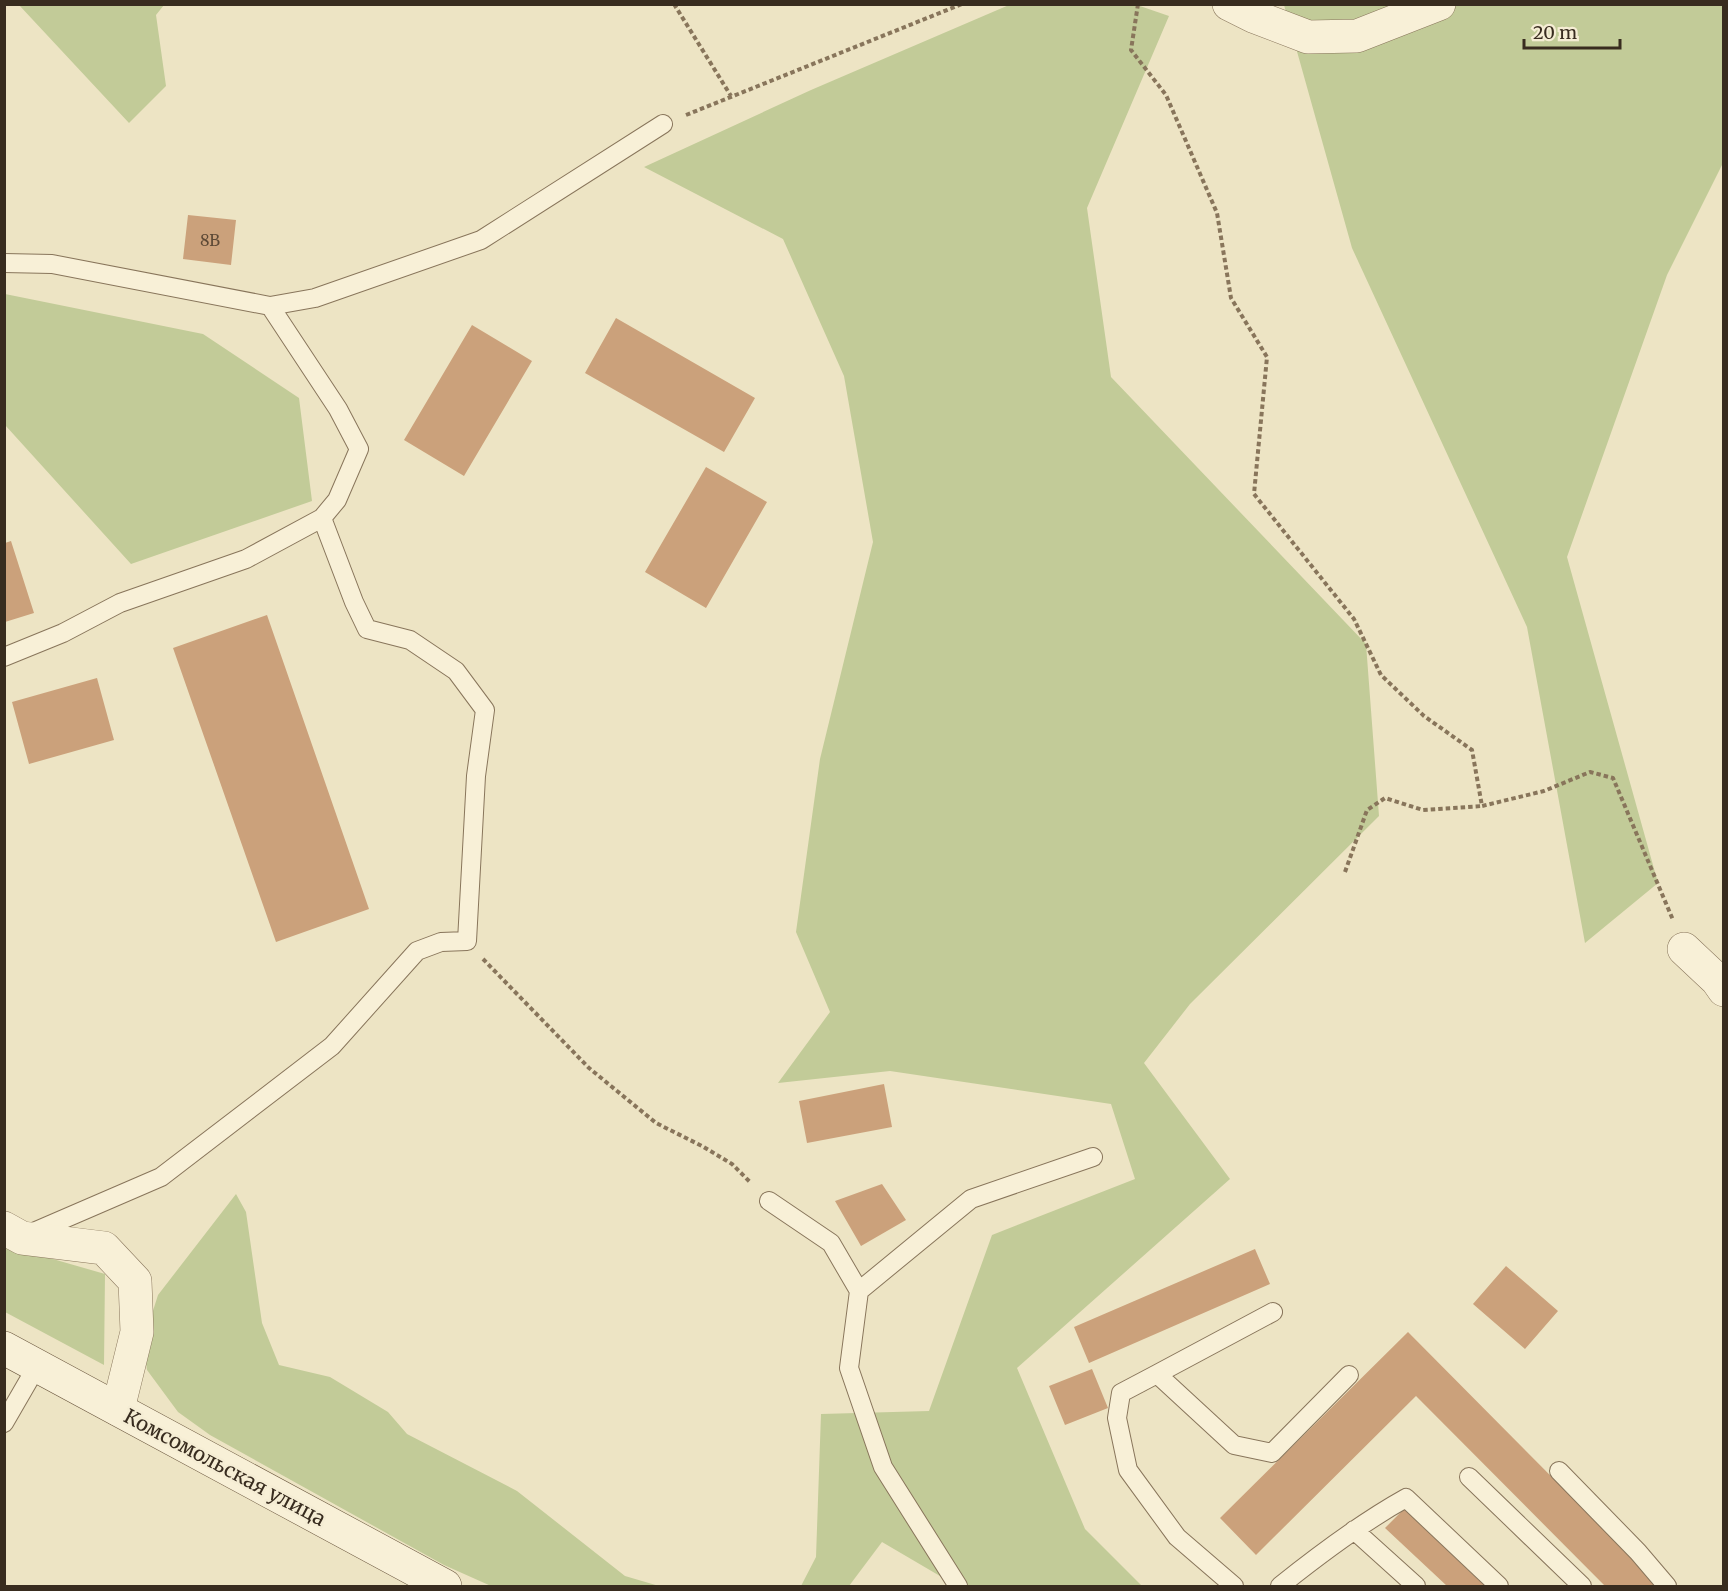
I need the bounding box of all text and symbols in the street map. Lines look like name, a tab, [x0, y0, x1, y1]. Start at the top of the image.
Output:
scale bar	[1524, 12, 1620, 50]
text: 20 m	[1533, 21, 1577, 44]
house number: 8В	[200, 230, 220, 250]
street label: Комсомольская улица	[120, 1403, 330, 1531]

